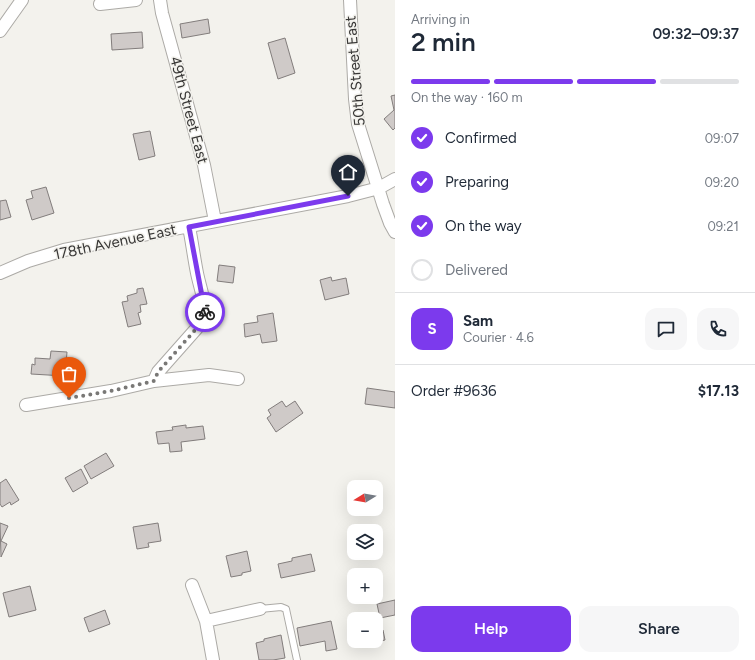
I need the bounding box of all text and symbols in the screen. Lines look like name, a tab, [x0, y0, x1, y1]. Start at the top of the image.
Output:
text: Arriving in	[411, 12, 470, 27]
street label: 50th Street East	[341, 15, 369, 127]
text: 09:32–09:37	[652, 25, 739, 43]
text: 2 min	[411, 26, 476, 58]
street label: 49th Street East	[166, 54, 212, 166]
text: On the way · 160 m	[411, 90, 523, 105]
icon: check	[411, 127, 433, 149]
text: Confirmed	[445, 129, 517, 147]
text: 09:07	[705, 131, 739, 146]
pin	[331, 155, 365, 196]
icon: home	[337, 161, 359, 183]
icon: check	[411, 171, 433, 193]
text: Preparing	[445, 173, 509, 191]
text: 09:20	[704, 175, 739, 190]
icon: check	[411, 215, 433, 237]
text: On the way	[445, 217, 522, 235]
text: 09:21	[707, 219, 739, 234]
street label: 178th Avenue East	[52, 220, 178, 264]
text: Delivered	[445, 261, 508, 279]
courier	[185, 292, 225, 332]
icon: bike	[194, 301, 216, 323]
button: chat	[645, 308, 687, 350]
button: phone	[697, 308, 739, 350]
text: Sam	[463, 312, 493, 330]
text: S	[427, 320, 437, 338]
text: Courier · 4.6	[463, 330, 534, 345]
pin	[52, 357, 86, 398]
icon: bag	[58, 363, 80, 385]
text: Order #9636	[411, 382, 497, 400]
text: $17.13	[698, 382, 739, 400]
north arrow	[347, 480, 383, 516]
map controls	[347, 480, 383, 648]
button: layers	[347, 524, 383, 560]
button: +	[347, 568, 383, 604]
button: Help	[411, 606, 571, 652]
button: Share	[579, 606, 739, 652]
button: −	[347, 612, 383, 648]

